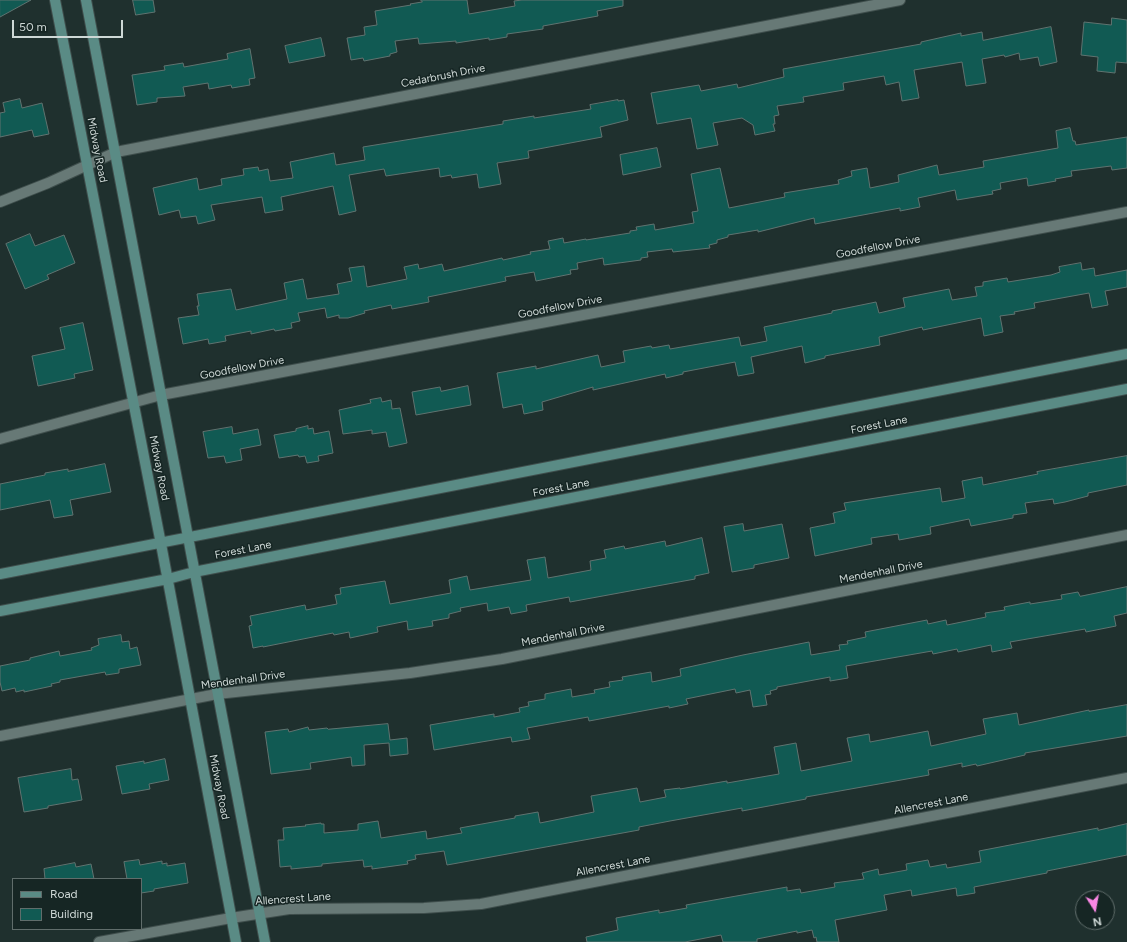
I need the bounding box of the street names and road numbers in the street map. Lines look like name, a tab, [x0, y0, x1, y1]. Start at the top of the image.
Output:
street label: Cedarbrush Drive	[400, 61, 486, 91]
street label: Midway Road	[84, 116, 110, 184]
street label: Goodfellow Drive	[835, 232, 921, 262]
street label: Goodfellow Drive	[517, 292, 603, 322]
street label: Goodfellow Drive	[199, 353, 285, 383]
street label: Forest Lane	[850, 413, 908, 437]
street label: Midway Road	[146, 434, 172, 502]
street label: Forest Lane	[532, 476, 590, 500]
street label: Forest Lane	[214, 538, 272, 562]
street label: Mendenhall Drive	[838, 557, 924, 587]
street label: Mendenhall Drive	[520, 620, 606, 650]
street label: Mendenhall Drive	[200, 668, 286, 692]
street label: Midway Road	[206, 753, 232, 821]
street label: Allencrest Lane	[893, 790, 969, 818]
street label: Allencrest Lane	[575, 852, 651, 880]
street label: Allencrest Lane	[255, 890, 331, 908]

